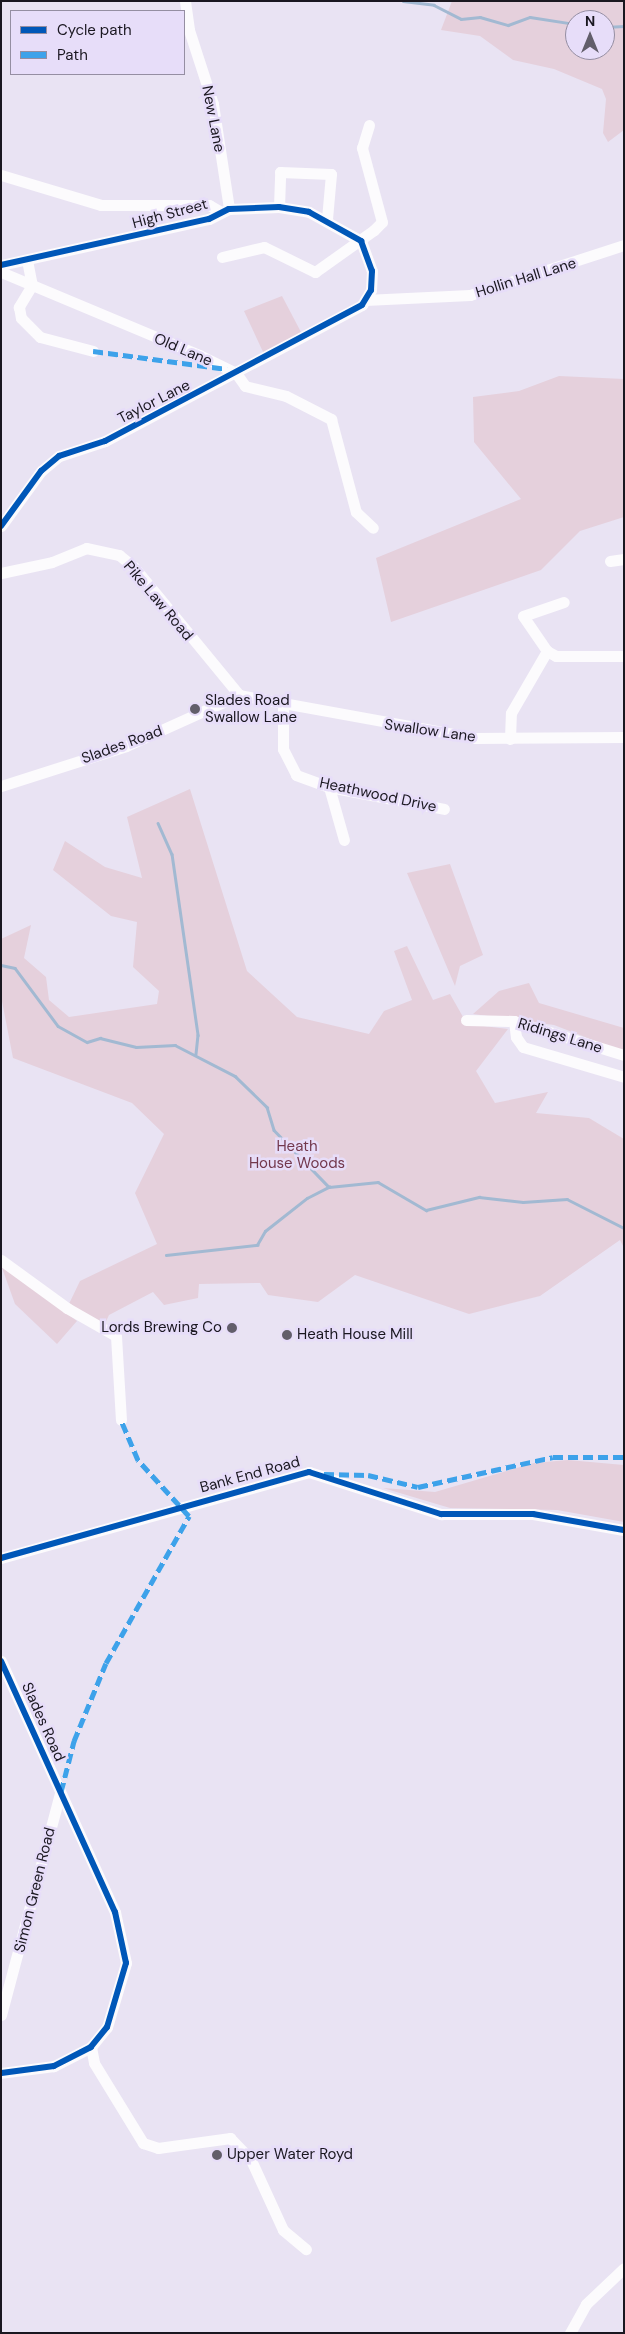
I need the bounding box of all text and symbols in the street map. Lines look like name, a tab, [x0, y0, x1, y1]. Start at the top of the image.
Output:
legend	[10, 10, 185, 75]
north arrow	[565, 10, 615, 60]
text: N	[585, 12, 595, 30]
text: Cycle path	[57, 20, 132, 40]
text: Path	[57, 45, 88, 65]
street label: New Lane	[198, 84, 228, 154]
street label: High Street	[130, 195, 210, 233]
street label: Hollin Hall Lane	[474, 254, 578, 302]
street label: Old Lane	[151, 330, 215, 370]
street label: Taylor Lane	[115, 376, 193, 428]
street label: Pike Law Road	[120, 558, 196, 644]
place label: Slades Road Swallow Lane	[205, 691, 297, 726]
marker: Slades Road Swallow Lane	[189, 703, 201, 715]
street label: Swallow Lane	[383, 716, 477, 746]
street label: Slades Road	[79, 722, 165, 768]
street label: Heathwood Drive	[318, 774, 438, 816]
street label: Ridings Lane	[516, 1015, 604, 1057]
park label: Heath House Woods	[249, 1137, 345, 1172]
place label: Lords Brewing Co	[101, 1319, 222, 1337]
marker: Lords Brewing Co	[226, 1322, 238, 1334]
place label: Heath House Mill	[297, 1326, 413, 1344]
marker: Heath House Mill	[281, 1329, 293, 1341]
street label: Bank End Road	[198, 1453, 302, 1497]
street label: Slades Road	[18, 1680, 68, 1764]
street label: Simon Green Road	[11, 1826, 59, 1954]
place label: Upper Water Royd	[227, 2146, 353, 2164]
marker: Upper Water Royd	[211, 2149, 223, 2161]

